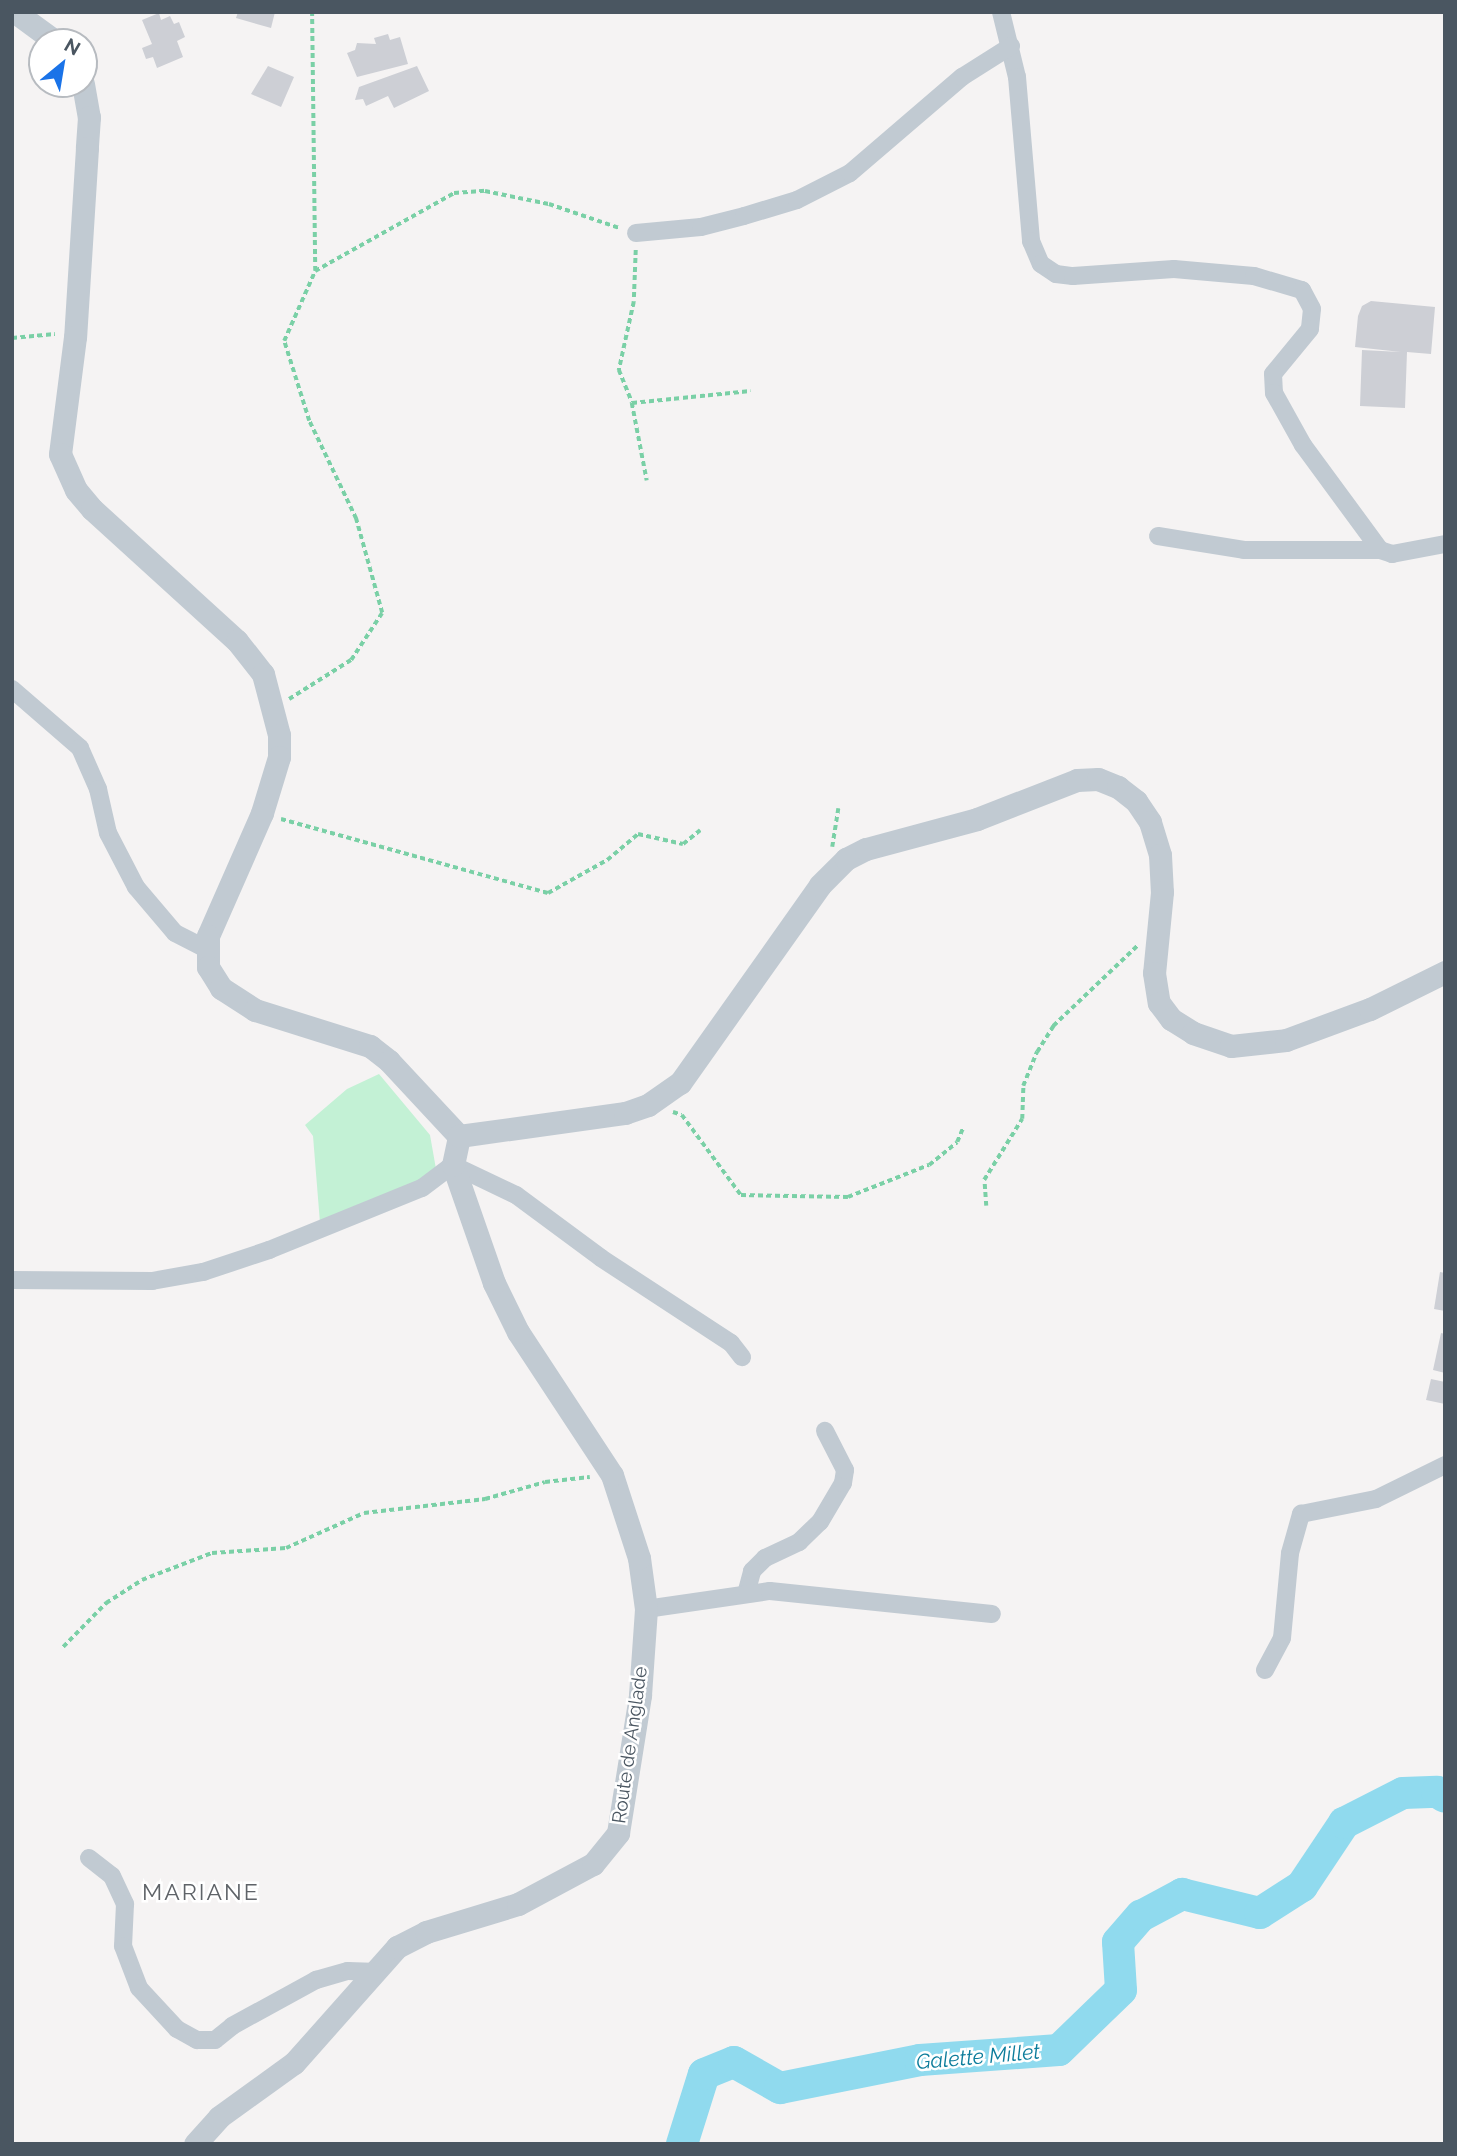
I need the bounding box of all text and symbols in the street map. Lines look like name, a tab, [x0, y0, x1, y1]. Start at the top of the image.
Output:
north arrow	[28, 28, 98, 98]
text: N	[61, 33, 84, 60]
street label: Route de Anglade	[608, 1665, 652, 1825]
district label: MARIANE	[143, 1878, 259, 1906]
water label: Galette Millet	[915, 2039, 1041, 2075]

